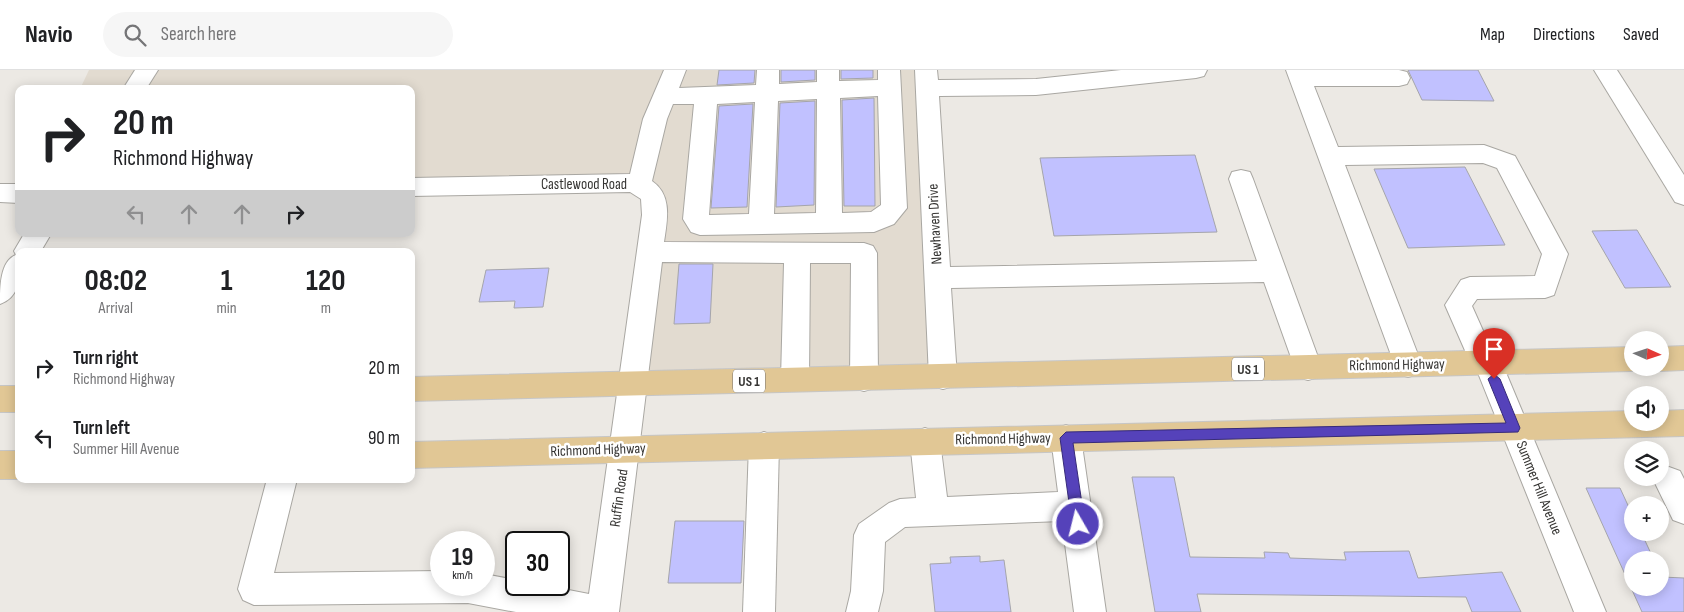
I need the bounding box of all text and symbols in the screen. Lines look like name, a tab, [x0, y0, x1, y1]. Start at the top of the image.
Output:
search box	[103, 12, 453, 57]
text: Navio	[25, 20, 73, 49]
icon: search	[121, 21, 149, 49]
text: Search here	[161, 23, 236, 46]
text: Map	[1480, 24, 1505, 45]
text: Directions	[1533, 24, 1595, 45]
text: Saved	[1623, 24, 1659, 45]
text: 20 m	[113, 102, 174, 145]
icon: right	[30, 105, 95, 170]
text: Richmond Highway	[113, 145, 253, 172]
street label: Castlewood Road	[541, 175, 627, 194]
street label: Newhaven Drive	[923, 183, 947, 265]
icon: left	[122, 200, 150, 228]
icon: ahead	[175, 200, 203, 228]
icon: ahead	[228, 200, 256, 228]
icon: right	[281, 200, 309, 228]
text: 08:02	[84, 263, 147, 299]
text: 1	[221, 263, 232, 299]
text: 120	[306, 263, 346, 299]
text: Arrival	[99, 299, 133, 318]
text: min	[216, 299, 237, 318]
text: m	[321, 299, 331, 318]
pin	[1473, 328, 1515, 379]
north arrow	[1624, 331, 1669, 376]
map controls	[1624, 331, 1669, 596]
icon: arrive	[1480, 335, 1508, 363]
text: Turn right	[73, 347, 138, 370]
icon: right	[30, 354, 58, 382]
street label: Richmond Highway	[1349, 355, 1445, 375]
text: 20 m	[368, 357, 400, 380]
road number: US 1	[1232, 358, 1264, 380]
text: Richmond Highway	[73, 370, 175, 389]
road number: US 1	[733, 370, 765, 392]
button: sound	[1624, 386, 1669, 431]
text: Turn left	[73, 417, 130, 440]
icon: left	[30, 424, 58, 452]
text: 90 m	[368, 427, 400, 450]
street label: Richmond Highway	[955, 429, 1051, 449]
street label: Summer Hill Avenue	[1512, 438, 1566, 538]
street label: Richmond Highway	[550, 439, 646, 461]
text: Summer Hill Avenue	[73, 440, 179, 459]
button: layers	[1624, 441, 1669, 486]
street label: Ruffin Road	[606, 468, 632, 528]
button: +	[1624, 496, 1669, 541]
position arrow	[1051, 497, 1103, 549]
speed limit sign: 30	[505, 531, 570, 596]
text: 19	[452, 542, 473, 573]
button: −	[1624, 551, 1669, 596]
text: km/h	[452, 568, 473, 583]

